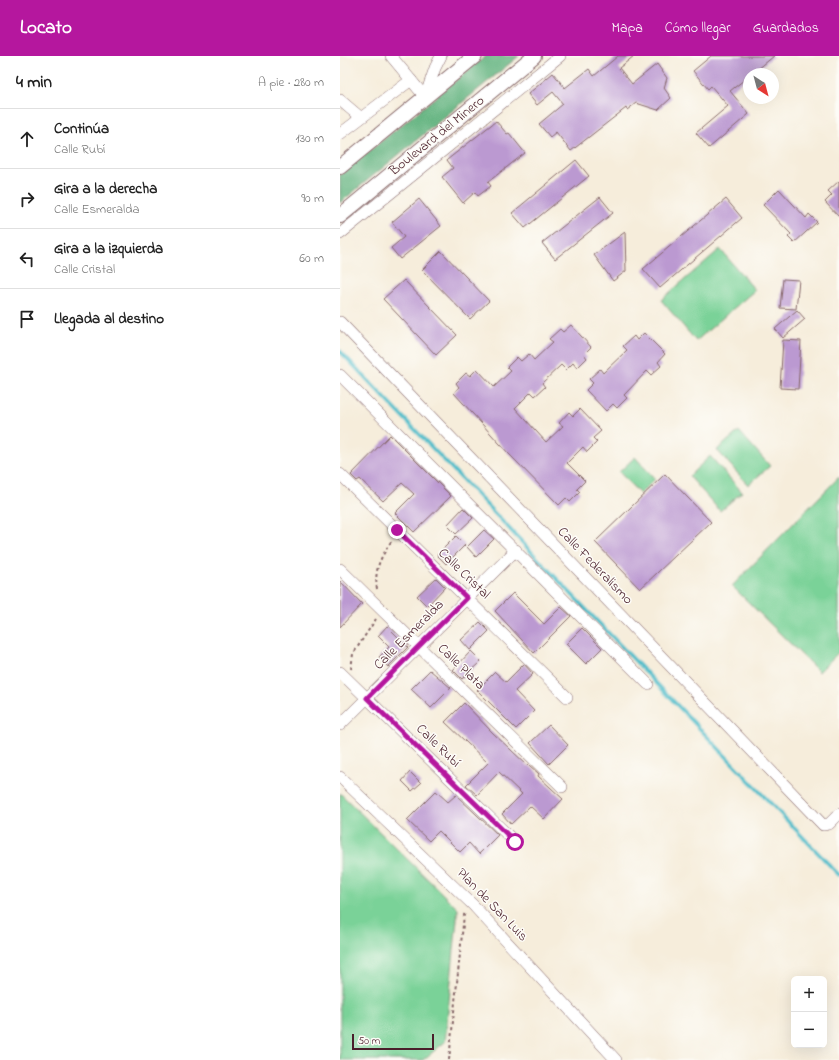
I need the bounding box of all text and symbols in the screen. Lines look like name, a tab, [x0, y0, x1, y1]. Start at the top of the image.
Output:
text: Locato	[20, 15, 72, 42]
text: Mapa	[612, 18, 643, 39]
text: Cómo llegar	[665, 18, 731, 39]
text: Guardados	[753, 18, 819, 39]
north arrow	[743, 68, 779, 104]
text: 4 min	[16, 70, 52, 95]
text: A pie · 280 m	[258, 73, 324, 92]
street label: Boulevard del Minero	[384, 91, 489, 182]
text: Continúa	[54, 118, 109, 140]
icon: ahead	[16, 128, 38, 150]
text: 130 m	[296, 129, 324, 148]
text: Calle Rubí	[54, 140, 105, 159]
text: Gira a la derecha	[54, 178, 157, 200]
icon: right	[16, 188, 38, 210]
text: 90 m	[301, 189, 324, 208]
text: Calle Esmeralda	[54, 200, 140, 219]
text: Gira a la izquierda	[54, 238, 163, 260]
icon: left	[16, 248, 38, 270]
text: 60 m	[299, 249, 324, 268]
text: Calle Cristal	[54, 260, 115, 279]
icon: arrive	[16, 308, 38, 330]
text: Llegada al destino	[54, 308, 164, 330]
route end	[388, 521, 406, 539]
street label: Calle Federalismo	[552, 522, 638, 610]
street label: Calle Cristal	[433, 544, 495, 604]
street label: Calle Esmeralda	[369, 595, 449, 675]
street label: Calle Plata	[432, 639, 490, 695]
street label: Calle Rubí	[411, 719, 466, 773]
route start	[506, 833, 524, 851]
street label: Plan de San Luis	[451, 864, 533, 946]
map controls	[791, 976, 827, 1048]
button: +	[791, 976, 827, 1012]
button: −	[791, 1012, 827, 1048]
scale bar	[352, 1032, 434, 1051]
text: 50 m	[358, 1033, 380, 1049]

